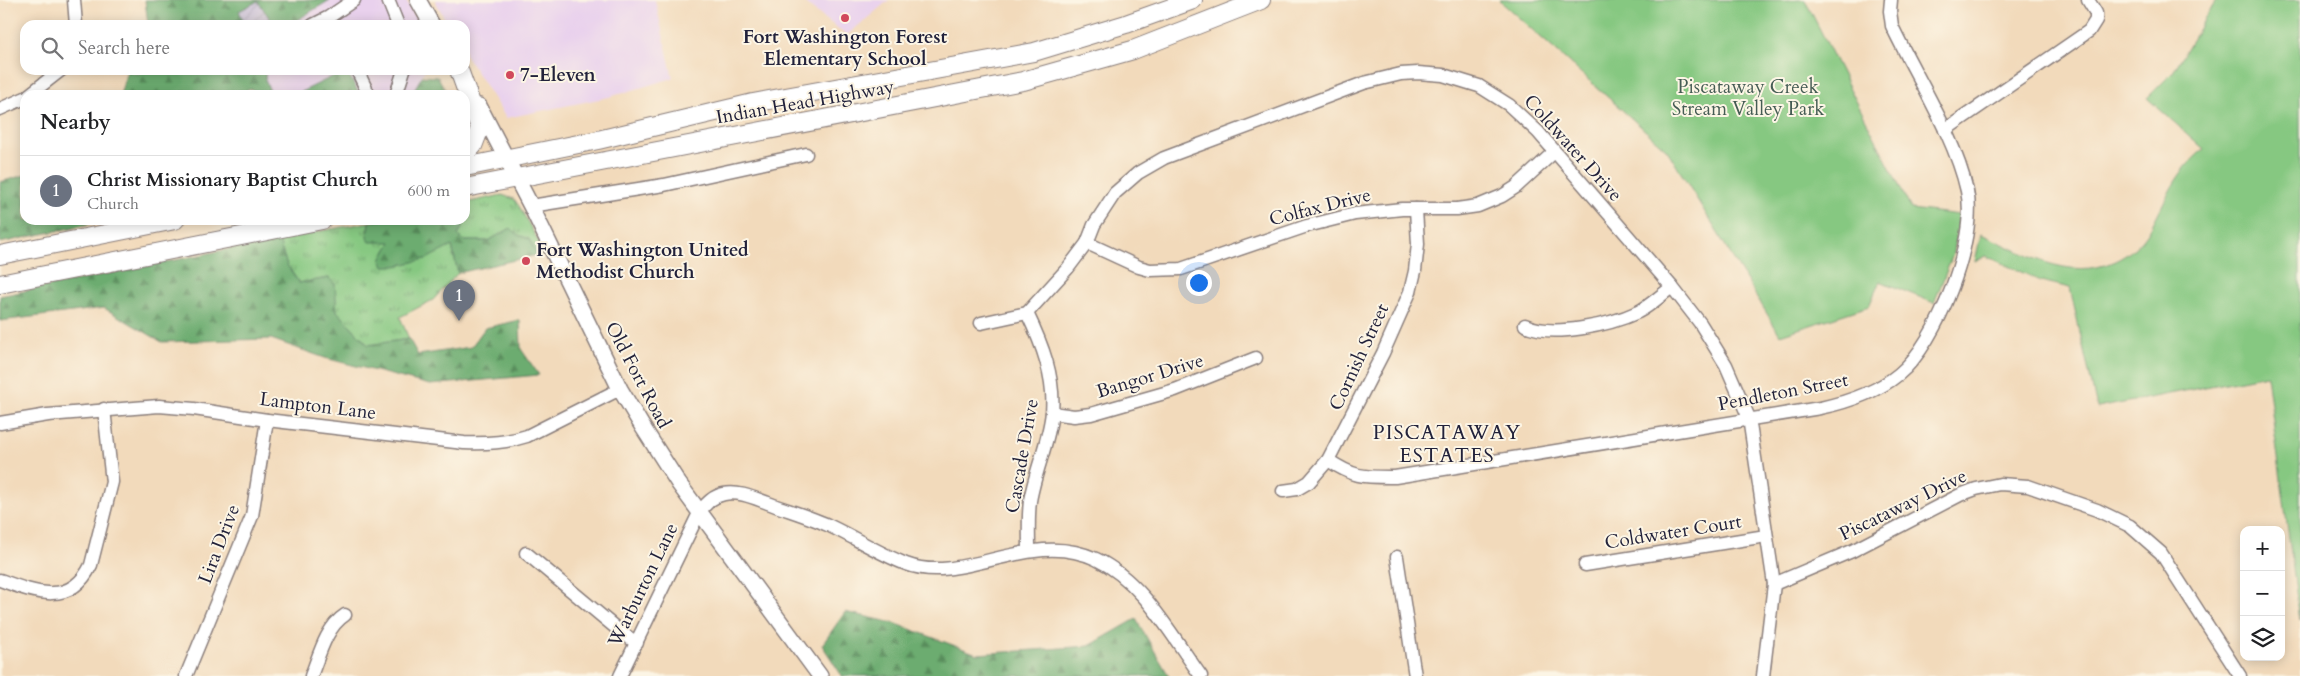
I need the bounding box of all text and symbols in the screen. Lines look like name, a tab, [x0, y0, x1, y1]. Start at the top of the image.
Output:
marker: Fort Washington Forest Elementary School	[839, 12, 851, 24]
search box	[20, 20, 470, 75]
place label: Fort Washington Forest Elementary School	[743, 24, 948, 72]
icon: search	[38, 34, 66, 62]
text: Search here	[78, 35, 170, 61]
place label: 7-Eleven	[520, 62, 596, 88]
marker: 7-Eleven	[504, 69, 516, 81]
street label: Indian Head Highway	[714, 74, 896, 130]
park label: Piscataway Creek Stream Valley Park	[1672, 74, 1825, 122]
street label: Coldwater Drive	[1518, 89, 1628, 207]
text: Nearby	[40, 108, 111, 137]
text: Christ Missionary Baptist Church	[87, 167, 378, 193]
text: 1	[52, 180, 60, 202]
text: 600 m	[408, 180, 450, 202]
street label: Colfax Drive	[1266, 182, 1374, 232]
text: Church	[87, 193, 139, 215]
place label: Fort Washington United Methodist Church	[536, 237, 749, 285]
marker: Fort Washington United Methodist Church	[520, 255, 532, 267]
your location	[1186, 270, 1212, 296]
pin: 1	[443, 280, 475, 321]
street label: Cornish Street	[1323, 299, 1395, 415]
street label: Old Fort Road	[599, 317, 677, 433]
street label: Bangor Drive	[1093, 347, 1207, 405]
street label: Pendleton Street	[1716, 367, 1850, 417]
street label: Lampton Lane	[258, 386, 378, 426]
street label: Cascade Drive	[999, 397, 1045, 515]
district label: PISCATAWAY ESTATES	[1373, 419, 1521, 469]
street label: Piscataway Drive	[1835, 463, 1971, 547]
street label: Lira Drive	[192, 501, 246, 587]
street label: Coldwater Court	[1603, 508, 1743, 556]
street label: Warburton Lane	[601, 519, 684, 652]
map controls	[2240, 526, 2285, 661]
button: +	[2240, 526, 2285, 571]
button: −	[2240, 571, 2285, 616]
button: layers	[2240, 616, 2285, 661]

